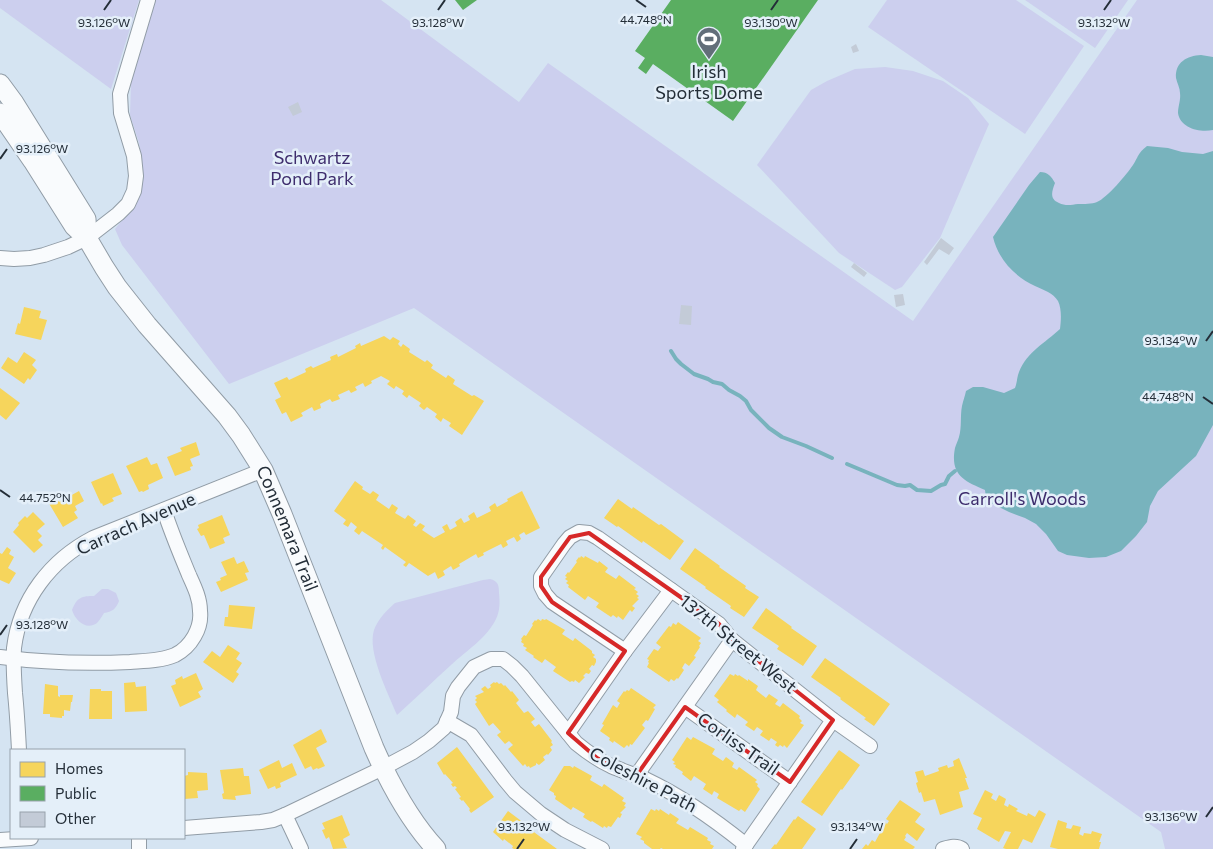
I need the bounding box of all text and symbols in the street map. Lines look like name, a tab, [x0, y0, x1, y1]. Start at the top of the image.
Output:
text: 44.748°N	[620, 12, 672, 26]
text: 93.126°W	[78, 15, 130, 29]
text: 93.128°W	[412, 15, 464, 29]
text: 93.130°W	[744, 15, 798, 29]
text: 93.132°W	[1078, 15, 1130, 29]
sports icon: Irish Sports Dome	[696, 26, 722, 60]
place label: Irish Sports Dome	[655, 60, 763, 103]
text: 93.126°W	[16, 141, 68, 155]
park label: Schwartz Pond Park	[270, 146, 354, 189]
text: 93.134°W	[1145, 333, 1197, 347]
text: 44.748°N	[1142, 389, 1194, 403]
street label: Connemara Trail	[252, 462, 323, 594]
street label: Carrach Avenue	[73, 487, 199, 559]
park label: Carroll's Woods	[958, 487, 1086, 509]
text: 44.752°N	[19, 490, 71, 504]
street label: 137th Street West	[675, 589, 802, 697]
text: 93.128°W	[16, 617, 68, 631]
street label: Corliss Trail	[693, 707, 784, 779]
street label: Coleshire Path	[586, 742, 701, 817]
legend	[10, 749, 185, 839]
text: Homes	[55, 759, 103, 777]
text: Public	[55, 784, 97, 802]
text: Other	[55, 809, 96, 827]
text: 93.136°W	[1145, 809, 1197, 823]
text: 93.132°W	[498, 819, 550, 833]
text: 93.134°W	[831, 819, 883, 833]

